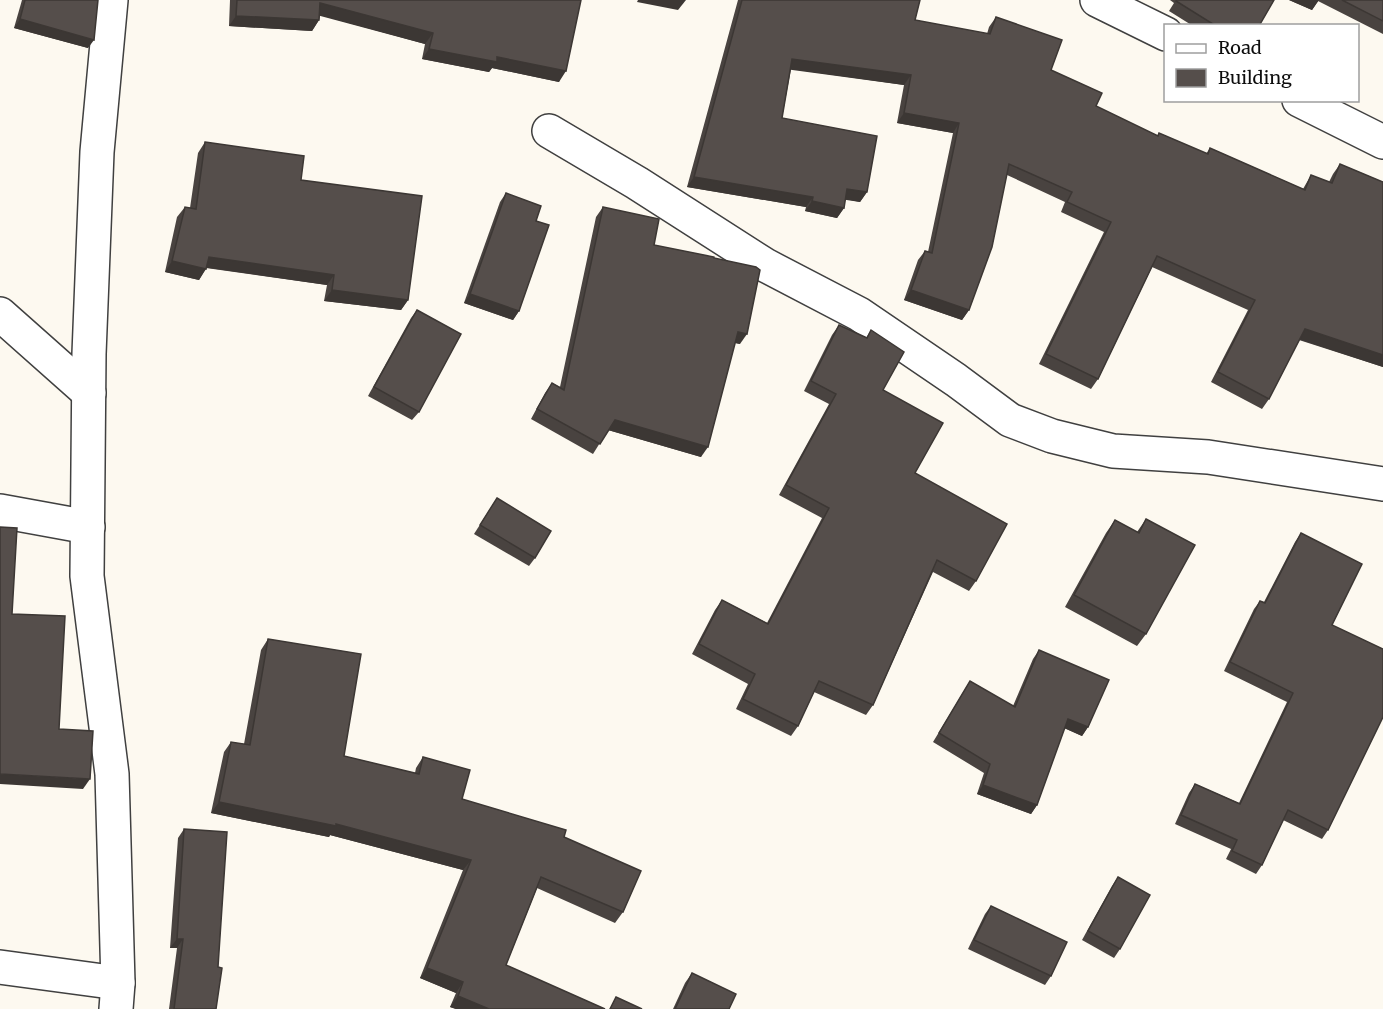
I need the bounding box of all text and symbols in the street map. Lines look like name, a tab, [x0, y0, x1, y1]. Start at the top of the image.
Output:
legend	[1164, 24, 1359, 102]
text: Road	[1218, 36, 1262, 59]
text: Building	[1218, 66, 1292, 89]

